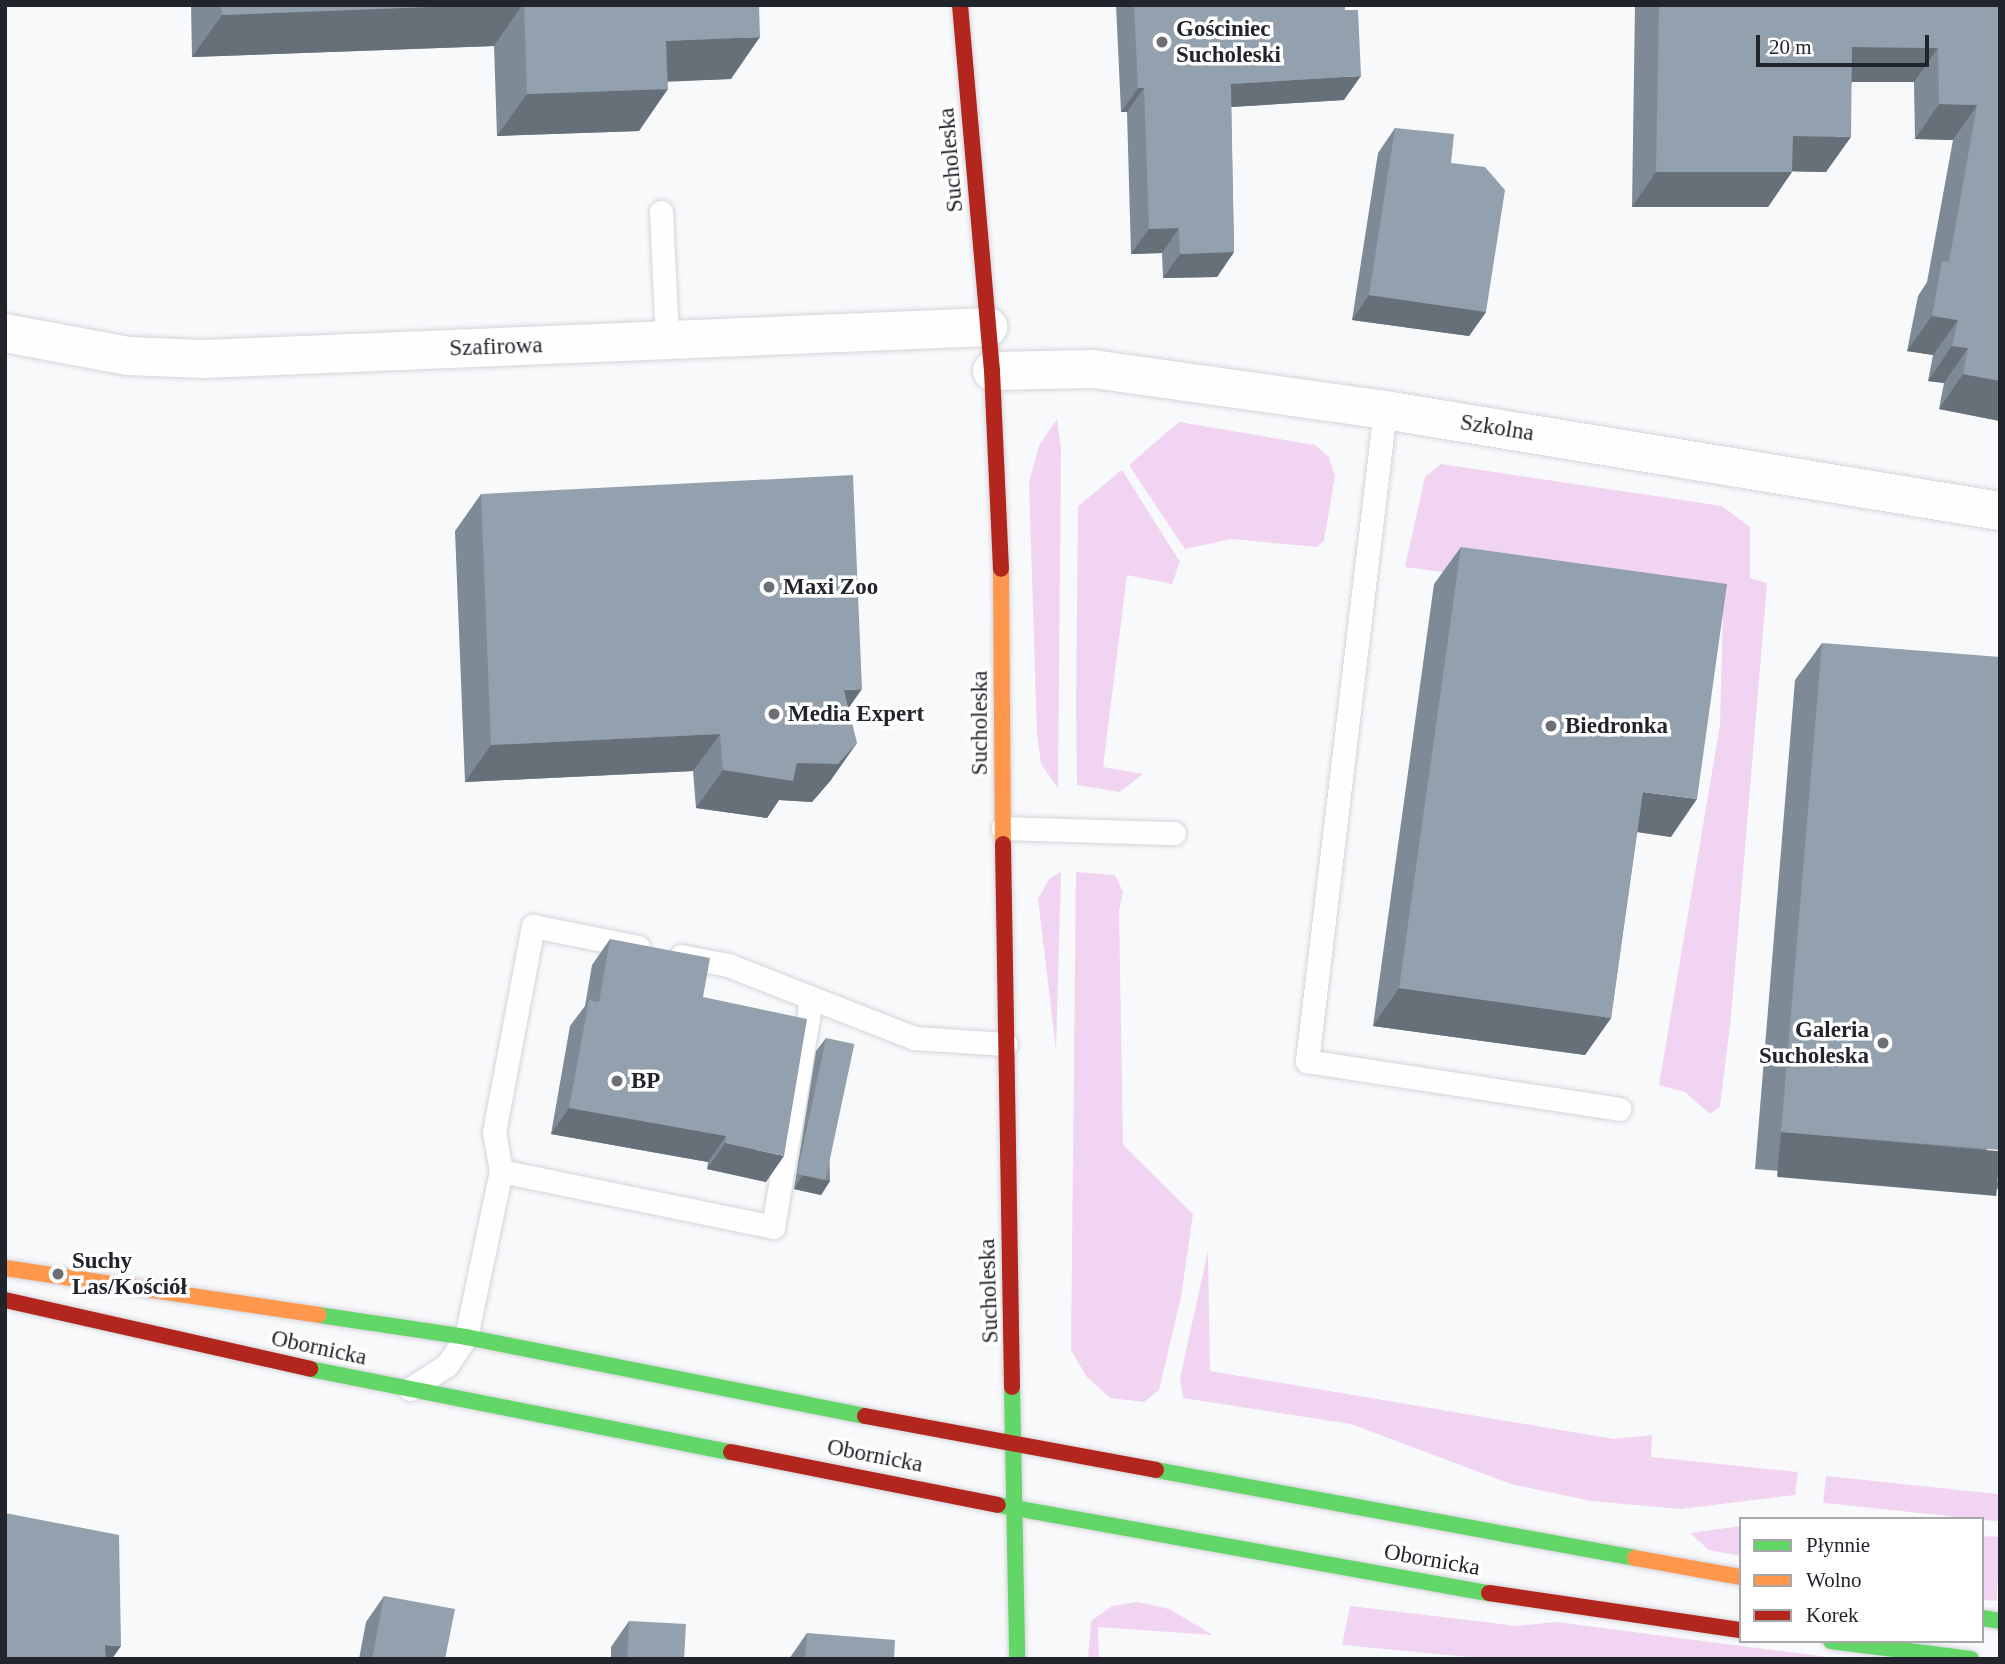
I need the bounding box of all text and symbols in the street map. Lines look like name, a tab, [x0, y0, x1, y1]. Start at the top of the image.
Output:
place label: Gościniec Sucholeski	[1176, 15, 1281, 69]
scale bar	[1760, 21, 1933, 65]
marker: Gościniec Sucholeski	[1154, 34, 1170, 50]
text: 20 m	[1769, 35, 1812, 59]
street label: Sucholeska	[933, 107, 969, 213]
street label: Szafirowa	[449, 332, 543, 362]
street label: Szkolna	[1458, 409, 1536, 447]
place label: Maxi Zoo	[783, 573, 878, 601]
marker: Maxi Zoo	[761, 579, 777, 595]
street label: Sucholeska	[966, 671, 994, 775]
place label: Media Expert	[788, 700, 924, 728]
marker: Media Expert	[766, 706, 782, 722]
place label: Biedronka	[1565, 712, 1668, 740]
marker: Biedronka	[1543, 718, 1559, 734]
place label: Galeria Sucholeska	[1759, 1016, 1869, 1070]
marker: Galeria Sucholeska	[1875, 1035, 1891, 1051]
place label: BP	[631, 1067, 660, 1095]
marker: BP	[609, 1073, 625, 1089]
street label: Sucholeska	[973, 1238, 1005, 1344]
place label: Suchy Las/Kościół	[72, 1247, 187, 1301]
marker: Suchy Las/Kościół	[50, 1266, 66, 1282]
street label: Obornicka	[269, 1324, 369, 1372]
street label: Obornicka	[825, 1433, 925, 1479]
legend	[1739, 1517, 1984, 1643]
text: Płynnie	[1806, 1533, 1870, 1557]
street label: Obornicka	[1382, 1538, 1482, 1582]
text: Wolno	[1806, 1568, 1861, 1592]
text: Korek	[1806, 1603, 1858, 1627]

